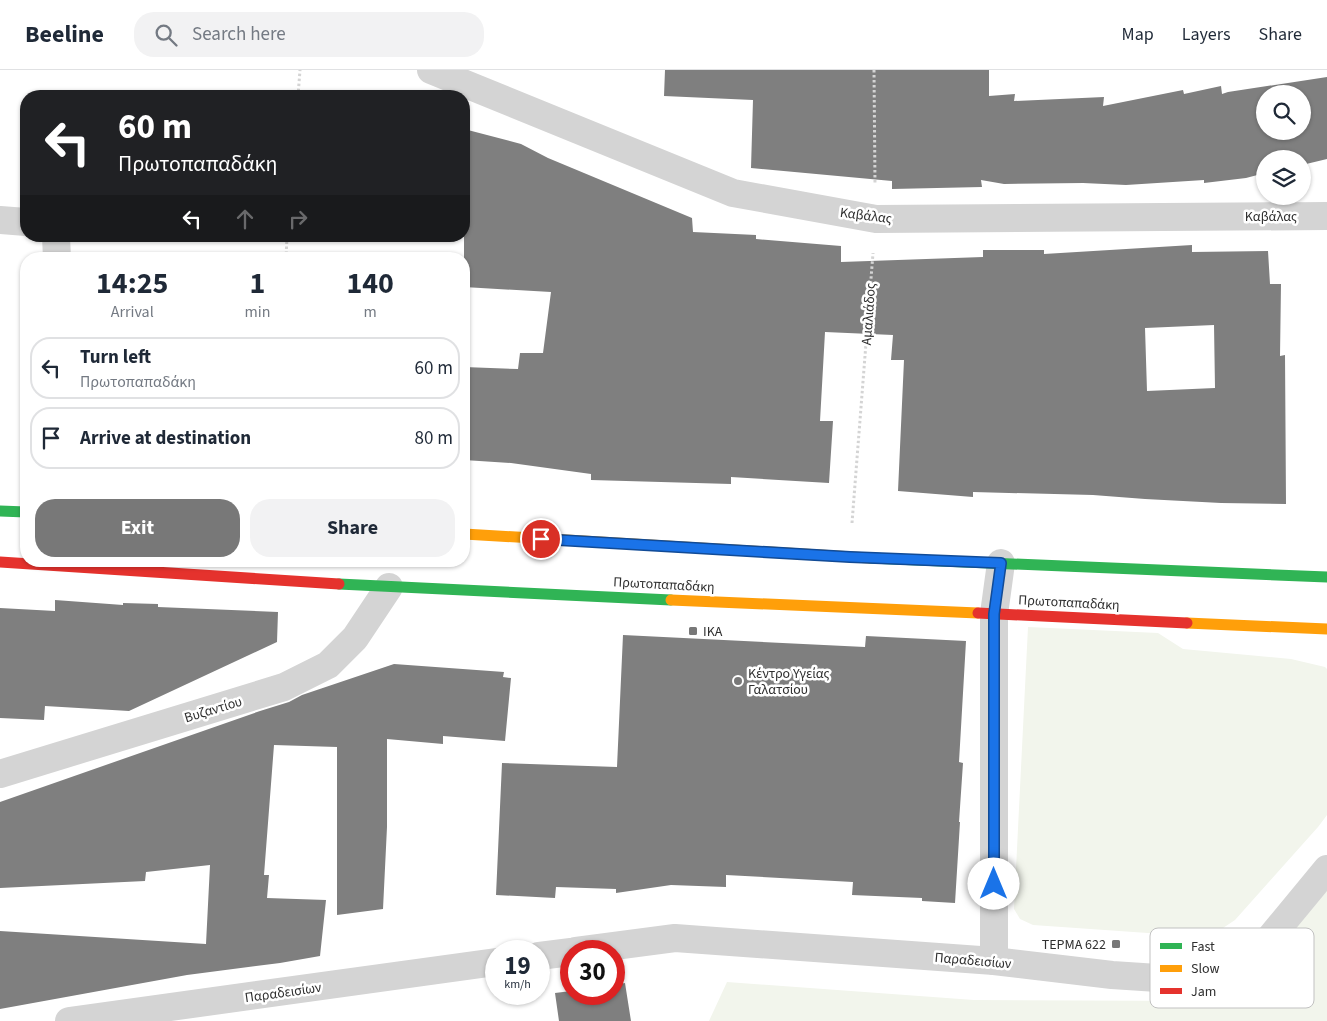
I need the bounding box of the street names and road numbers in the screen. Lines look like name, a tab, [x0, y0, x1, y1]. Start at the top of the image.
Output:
street label: Καβάλας	[839, 203, 893, 229]
street label: Καβάλας	[1245, 207, 1297, 227]
street label: Αμαλιάδος	[857, 282, 881, 346]
street label: Πρωτοπαπαδάκη	[613, 572, 715, 598]
street label: Πρωτοπαπαδάκη	[1018, 590, 1120, 616]
street label: Βυζαντίου	[182, 692, 245, 728]
street label: Παραδεισίων	[934, 948, 1012, 974]
street label: Παραδεισίων	[244, 978, 323, 1008]

